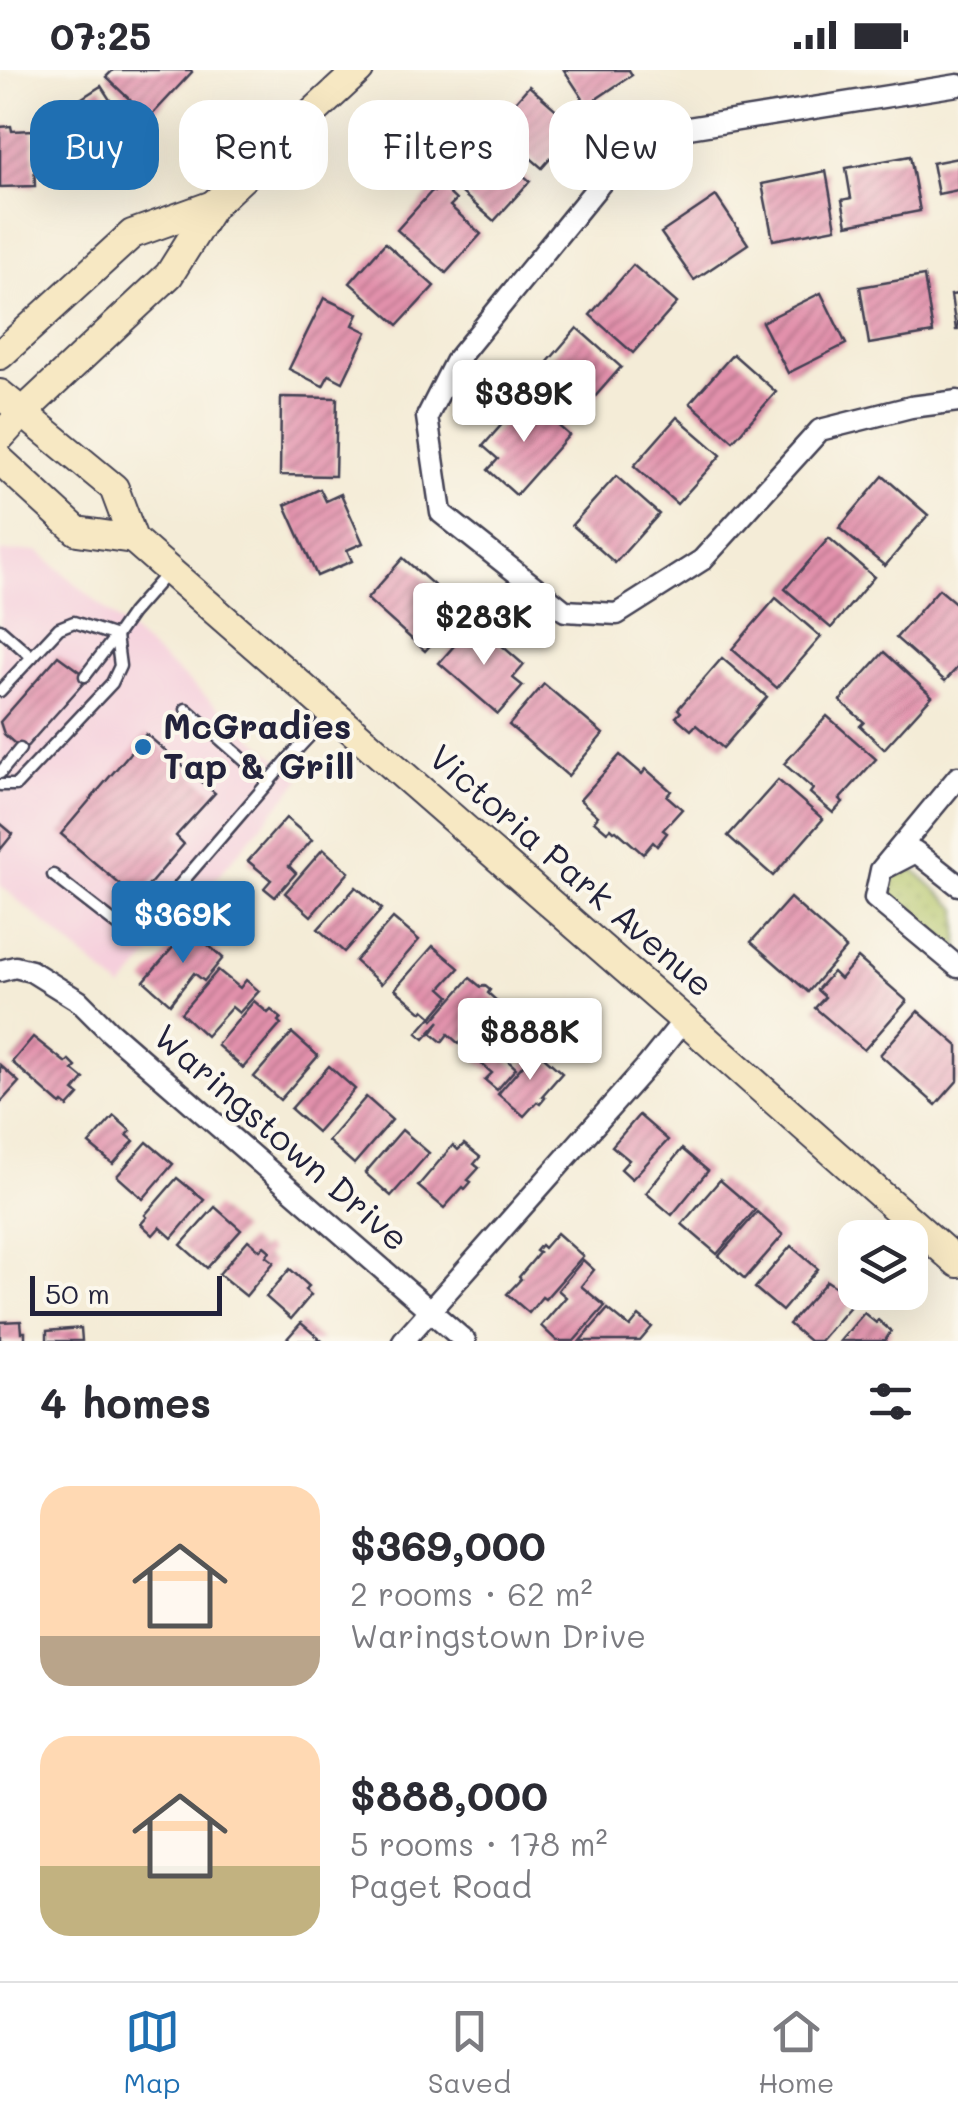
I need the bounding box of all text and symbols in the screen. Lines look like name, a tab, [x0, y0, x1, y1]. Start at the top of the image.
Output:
text: 07:25	[50, 10, 151, 60]
chip: Buy	[30, 100, 159, 190]
chip: Rent	[179, 100, 328, 190]
chip: Filters	[348, 100, 529, 190]
chip: New	[549, 100, 693, 190]
pin: $389K	[454, 360, 594, 445]
text: $389K	[474, 371, 574, 413]
pin: $283K	[414, 583, 554, 668]
text: $283K	[435, 594, 533, 636]
place label: McGradies Tap & Grill	[163, 702, 355, 788]
street label: Victoria Park Avenue	[420, 733, 724, 1006]
marker: McGradies Tap & Grill	[132, 736, 154, 758]
pin: $369K	[113, 881, 253, 966]
text: $369K	[134, 892, 232, 934]
pin: $888K	[460, 998, 600, 1083]
text: $888K	[480, 1009, 580, 1051]
street label: Waringstown Drive	[145, 1013, 420, 1260]
map controls	[838, 1220, 928, 1310]
button: layers	[838, 1220, 928, 1310]
scale bar	[30, 1271, 222, 1316]
text: 50 m	[45, 1275, 110, 1311]
text: 4 homes	[40, 1374, 211, 1429]
icon: filters	[863, 1374, 918, 1429]
text: $369,000	[350, 1517, 546, 1572]
icon: home	[120, 1526, 240, 1646]
text: 2 rooms · 62 m²	[350, 1572, 593, 1614]
text: Waringstown Drive	[350, 1614, 646, 1656]
text: $888,000	[350, 1767, 548, 1822]
icon: home	[120, 1776, 240, 1896]
text: 5 rooms · 178 m²	[350, 1822, 608, 1864]
text: Paget Road	[350, 1864, 532, 1906]
tab: Map	[124, 2004, 181, 2100]
tab: Saved	[428, 2004, 511, 2100]
tab: Home	[758, 2004, 834, 2100]

